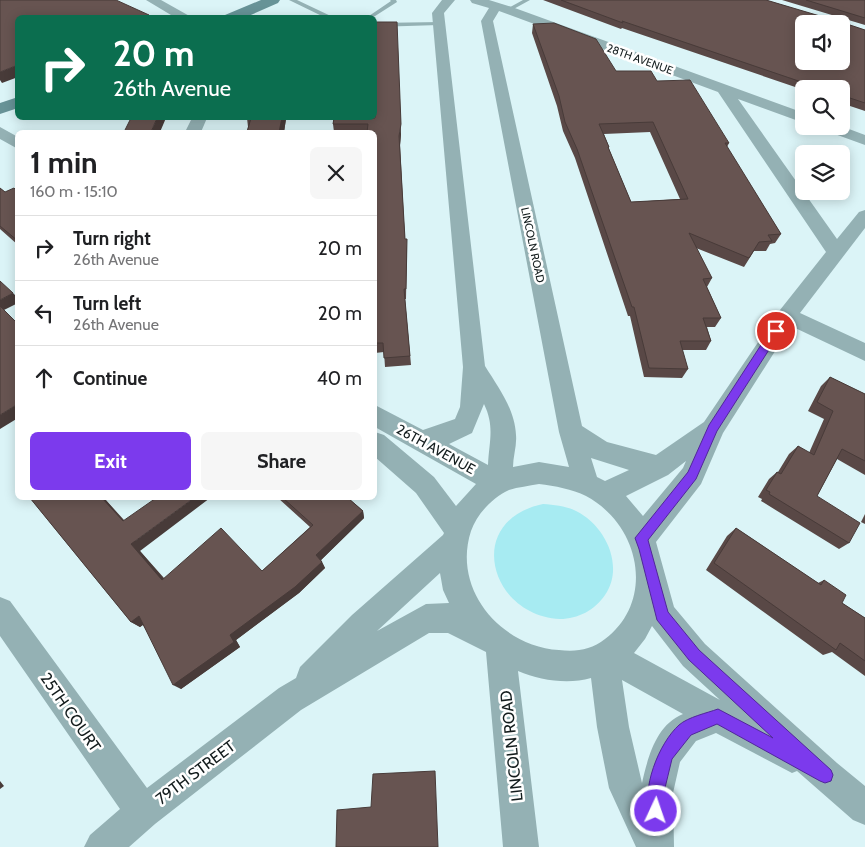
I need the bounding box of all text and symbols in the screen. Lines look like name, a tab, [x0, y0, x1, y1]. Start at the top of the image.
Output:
map controls	[795, 15, 850, 200]
button: sound	[795, 15, 850, 70]
text: 20 m	[113, 32, 195, 75]
icon: right	[30, 35, 95, 100]
street label: 28TH AVENUE	[605, 41, 675, 77]
text: 26th Avenue	[113, 75, 231, 102]
button: search	[795, 80, 850, 135]
text: 1 min	[30, 144, 98, 181]
button: layers	[795, 145, 850, 200]
button: close	[310, 147, 362, 199]
text: 160 m · 15:10	[30, 182, 118, 201]
street label: LINCOLN ROAD	[518, 206, 548, 284]
text: Turn right	[73, 227, 151, 250]
icon: right	[30, 234, 58, 262]
text: 20 m	[318, 237, 362, 260]
text: 26th Avenue	[73, 250, 159, 269]
text: Turn left	[73, 292, 141, 315]
icon: left	[30, 299, 58, 327]
text: 20 m	[318, 302, 362, 325]
pin	[755, 310, 797, 352]
text: 26th Avenue	[73, 315, 159, 334]
icon: arrive	[762, 317, 790, 345]
icon: ahead	[30, 364, 58, 392]
text: Continue	[73, 367, 147, 390]
text: 40 m	[317, 367, 362, 390]
street label: 26TH AVENUE	[393, 420, 479, 478]
button: Exit	[30, 432, 191, 490]
button: Share	[201, 432, 362, 490]
street label: 25TH COURT	[36, 669, 105, 756]
street label: LINCOLN ROAD	[496, 690, 527, 802]
street label: 79TH STREET	[152, 736, 239, 808]
position arrow	[629, 784, 681, 836]

